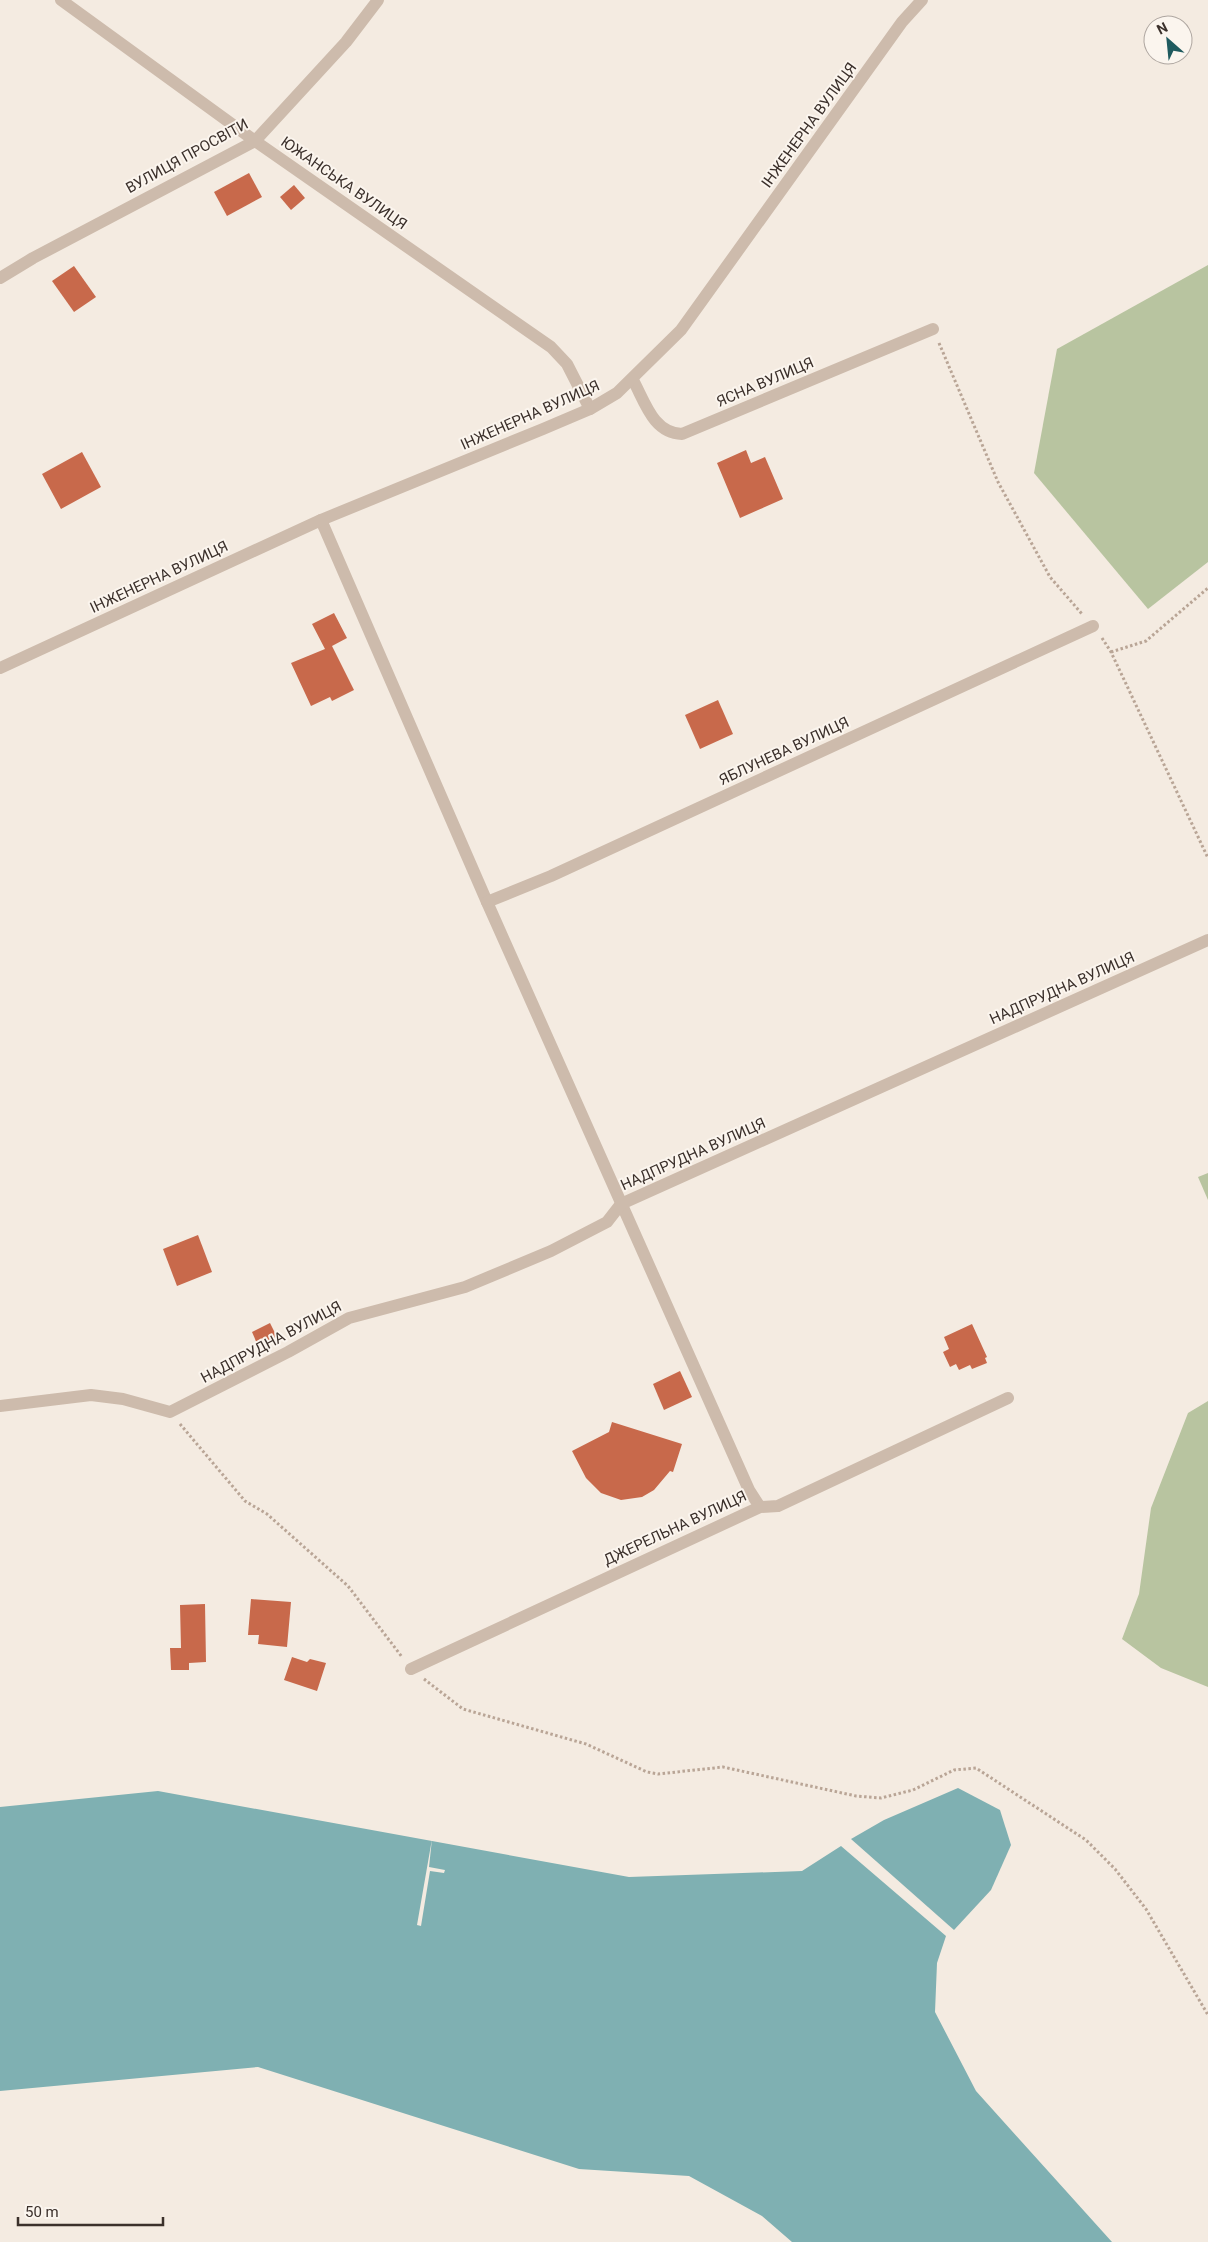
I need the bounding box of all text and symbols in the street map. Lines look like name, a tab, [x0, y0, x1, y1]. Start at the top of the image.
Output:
north arrow	[1143, 15, 1193, 65]
text: N	[1154, 19, 1170, 38]
street label: ІНЖЕНЕРНА ВУЛИЦЯ	[758, 59, 860, 191]
street label: ВУЛИЦЯ ПРОСВІТИ	[123, 115, 251, 197]
street label: ЮЖАНСЬКА ВУЛИЦЯ	[277, 133, 411, 233]
street label: ЯСНА ВУЛИЦЯ	[714, 353, 816, 411]
street label: ІНЖЕНЕРНА ВУЛИЦЯ	[458, 376, 602, 454]
street label: ІНЖЕНЕРНА ВУЛИЦЯ	[87, 537, 231, 617]
street label: ЯБЛУНЕВА ВУЛИЦЯ	[716, 713, 852, 789]
street label: НАДПРУДНА ВУЛИЦЯ	[987, 948, 1137, 1028]
street label: НАДПРУДНА ВУЛИЦЯ	[618, 1114, 768, 1194]
street label: НАДПРУДНА ВУЛИЦЯ	[198, 1297, 344, 1387]
street label: ДЖЕРЕЛЬНА ВУЛИЦЯ	[601, 1487, 749, 1569]
scale bar	[18, 2194, 162, 2226]
text: 50 m	[25, 2203, 59, 2221]

